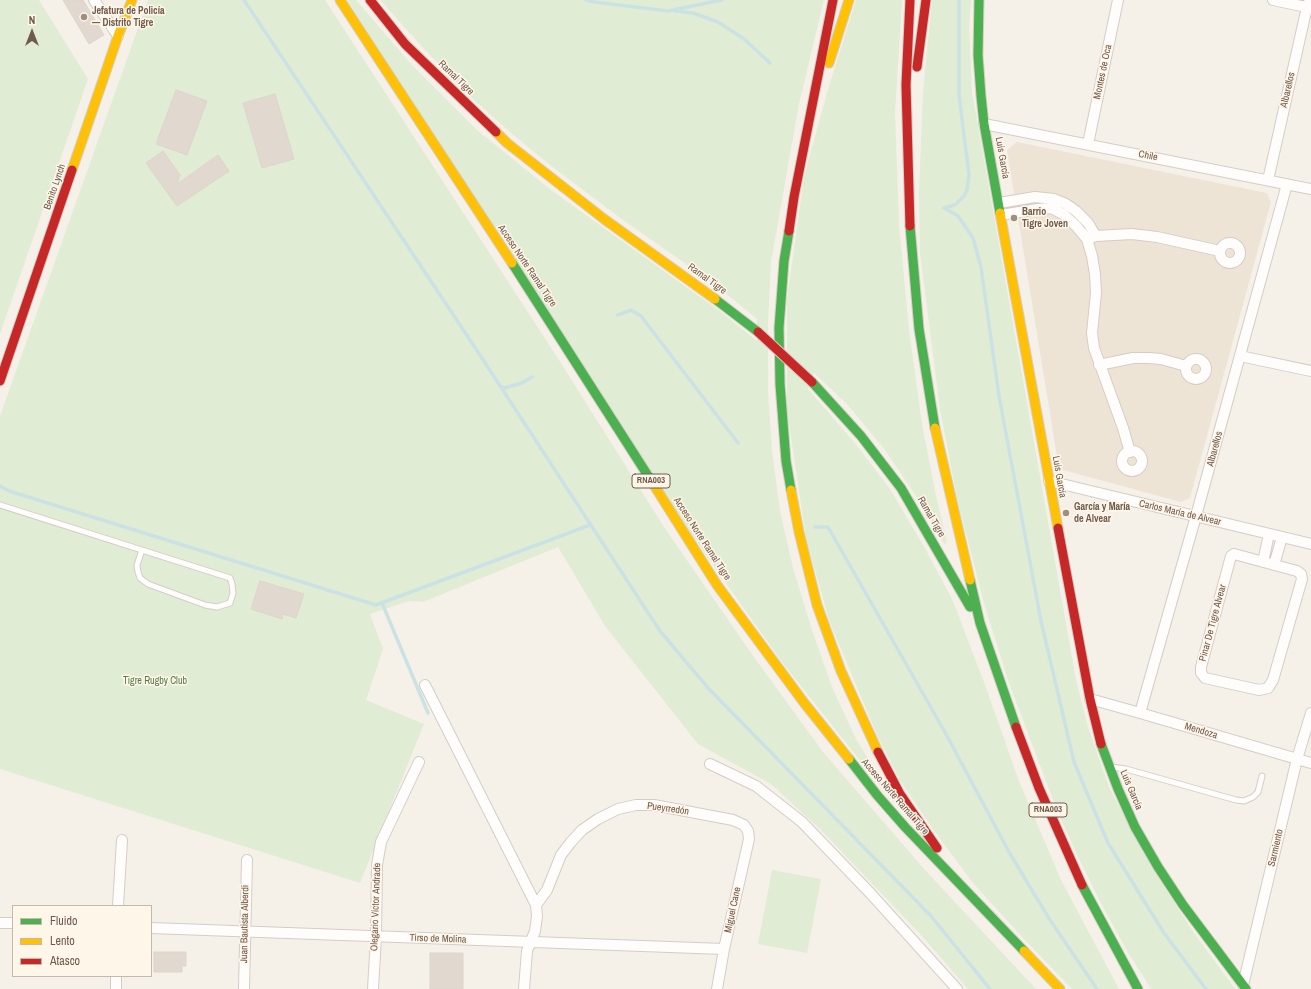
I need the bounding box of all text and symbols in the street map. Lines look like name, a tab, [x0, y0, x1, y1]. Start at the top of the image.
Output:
place label: Jefatura de Policía — Distrito Tigre	[92, 5, 164, 28]
north arrow	[12, 12, 52, 52]
marker: Jefatura de Policía — Distrito Tigre	[79, 12, 89, 22]
text: N	[29, 13, 35, 27]
street label: Montes de Oca	[1091, 44, 1115, 100]
street label: Ramal Tigre	[436, 58, 476, 98]
street label: Albarellos	[1278, 71, 1298, 109]
street label: Luis García	[992, 136, 1012, 180]
street label: Chile	[1137, 148, 1159, 164]
street label: Benito Lynch	[42, 163, 68, 211]
place label: Barrio Tigre Joven	[1022, 206, 1068, 230]
marker: Barrio Tigre Joven	[1009, 213, 1019, 223]
street label: Acceso Norte Ramal Tigre	[495, 223, 559, 309]
street label: Ramal Tigre	[685, 261, 729, 297]
street label: Albarellos	[1205, 430, 1225, 468]
street label: Luis García	[1049, 455, 1069, 499]
road number: RNA003	[632, 474, 670, 488]
street label: Acceso Norte Ramal Tigre	[671, 495, 733, 583]
street label: Ramal Tigre	[915, 495, 947, 539]
street label: Carlos María de Alvear	[1138, 498, 1222, 528]
place label: García y María de Alvear	[1074, 501, 1130, 524]
marker: García y María de Alvear	[1061, 508, 1071, 518]
street label: Pinar De Tigre Alvear	[1197, 583, 1229, 663]
park label: Tigre Rugby Club	[123, 675, 187, 687]
street label: Mendoza	[1183, 720, 1219, 742]
street label: Acceso Norte Ramal Tigre	[859, 757, 931, 837]
street label: Luis García	[1117, 768, 1145, 812]
street label: Pueyrredón	[646, 800, 690, 818]
road number: RNA003	[1029, 803, 1067, 817]
street label: Sarmiento	[1266, 828, 1286, 868]
street label: Olegario Víctor Andrade	[368, 863, 384, 951]
street label: Juan Bautista Alberdi	[238, 885, 252, 963]
street label: Miguel Cane	[722, 886, 744, 934]
legend	[12, 905, 152, 977]
text: Fluido	[50, 913, 77, 929]
street label: Tirso de Molina	[409, 932, 467, 946]
text: Lento	[50, 933, 75, 949]
text: Atasco	[50, 953, 80, 969]

